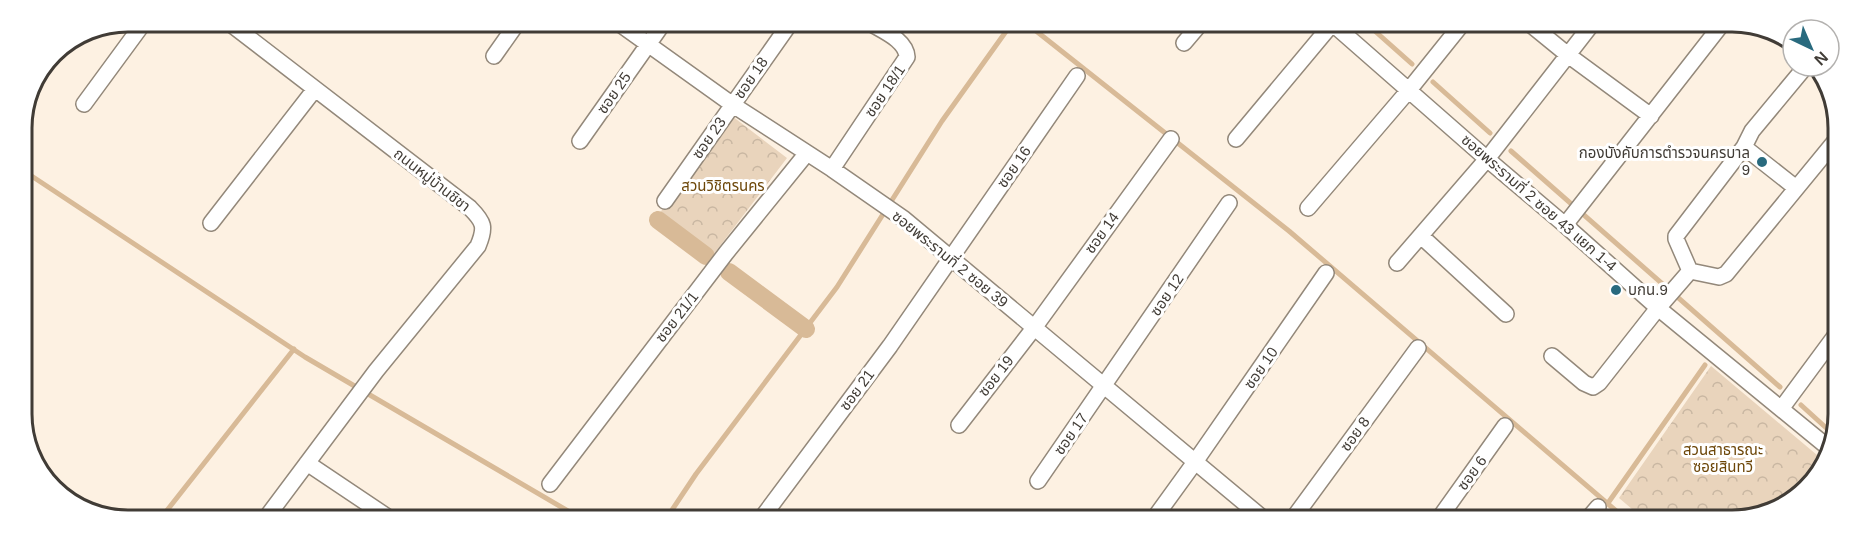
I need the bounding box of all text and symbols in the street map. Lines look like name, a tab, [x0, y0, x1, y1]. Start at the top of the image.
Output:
north arrow	[1781, 18, 1841, 78]
text: N	[1811, 48, 1831, 69]
street label: ซอย 18	[730, 54, 771, 102]
street label: ซอย 18/1	[861, 61, 908, 120]
street label: ซอย 25	[593, 69, 634, 117]
street label: ซอย 23	[688, 114, 729, 162]
street label: ซอยพระรามที่ 2 ซอย 43 แยก 1-4	[1458, 129, 1622, 275]
street label: ซอย 16	[993, 143, 1034, 191]
street label: ถนนหมู่บ้านชิชา	[390, 144, 474, 216]
place label: กองบังคับการตำรวจนครบาล 9	[1579, 144, 1750, 178]
marker: กองบังคับการตำรวจนครบาล 9	[1755, 155, 1769, 169]
park label: สวนวิชิตรนคร	[681, 177, 765, 194]
street label: ซอยพระรามที่ 2 ซอย 39	[889, 205, 1013, 310]
street label: ซอย 14	[1081, 209, 1122, 257]
street label: ซอย 12	[1146, 271, 1187, 319]
place label: บกน.9	[1628, 281, 1668, 298]
marker: บกน.9	[1609, 283, 1623, 297]
street label: ซอย 21/1	[652, 288, 702, 345]
street label: ซอย 10	[1240, 344, 1281, 392]
street label: ซอย 19	[975, 352, 1017, 399]
street label: ซอย 21	[836, 366, 877, 413]
street label: ซอย 17	[1050, 410, 1091, 458]
street label: ซอย 8	[1336, 413, 1373, 454]
park label: สวนสาธารณะ ซอยสินทวี	[1683, 441, 1763, 475]
street label: ซอย 6	[1453, 452, 1490, 493]

